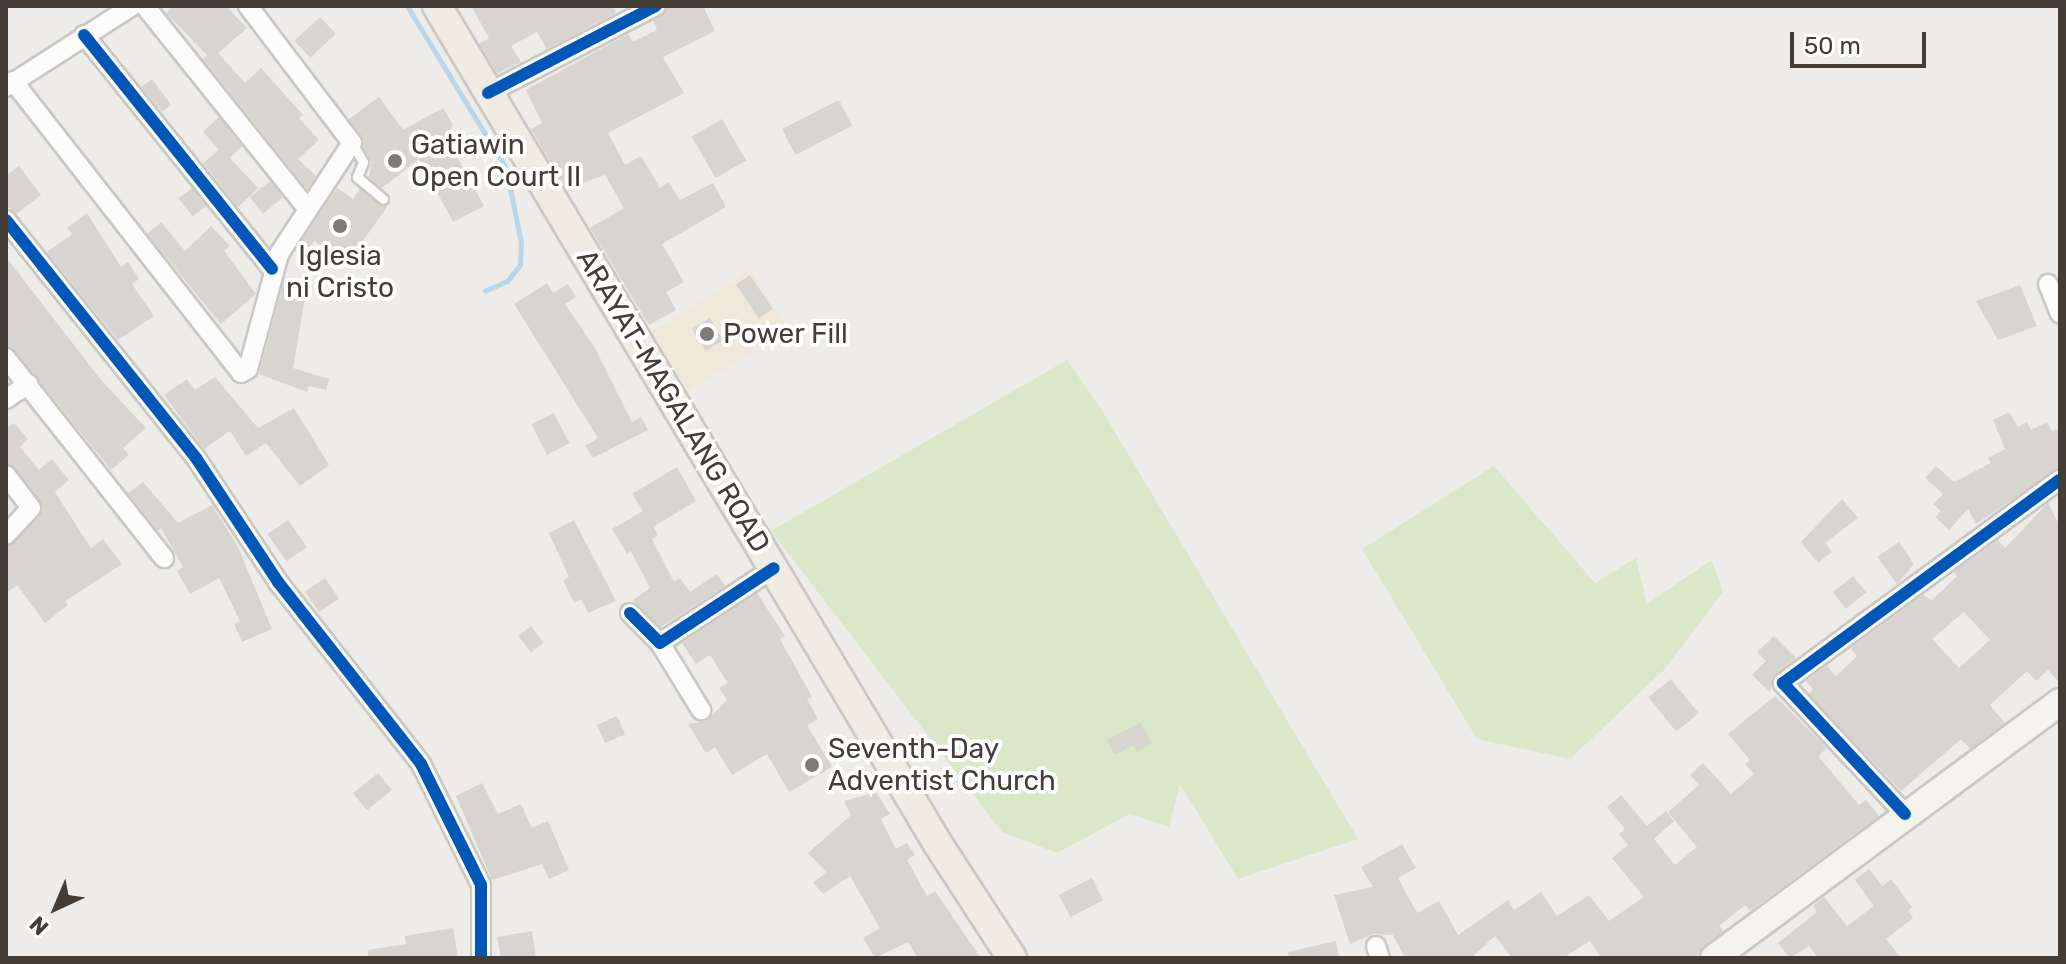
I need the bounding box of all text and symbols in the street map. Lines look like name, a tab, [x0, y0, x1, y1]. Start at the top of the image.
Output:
scale bar	[1794, 16, 1930, 66]
text: 50 m	[1804, 32, 1861, 60]
place label: Gatiawin Open Court II	[411, 128, 581, 194]
marker: Gatiawin Open Court II	[386, 152, 404, 170]
marker: Iglesia ni Cristo	[331, 217, 349, 235]
place label: Iglesia ni Cristo	[286, 239, 394, 305]
street label: ARAYAT-MAGALANG ROAD	[569, 243, 777, 559]
place label: Power Fill	[723, 317, 848, 351]
marker: Power Fill	[698, 325, 716, 343]
place label: Seventh-Day Adventist Church	[828, 732, 1056, 798]
marker: Seventh-Day Adventist Church	[803, 756, 821, 774]
north arrow	[16, 868, 96, 948]
text: N	[24, 910, 54, 941]

